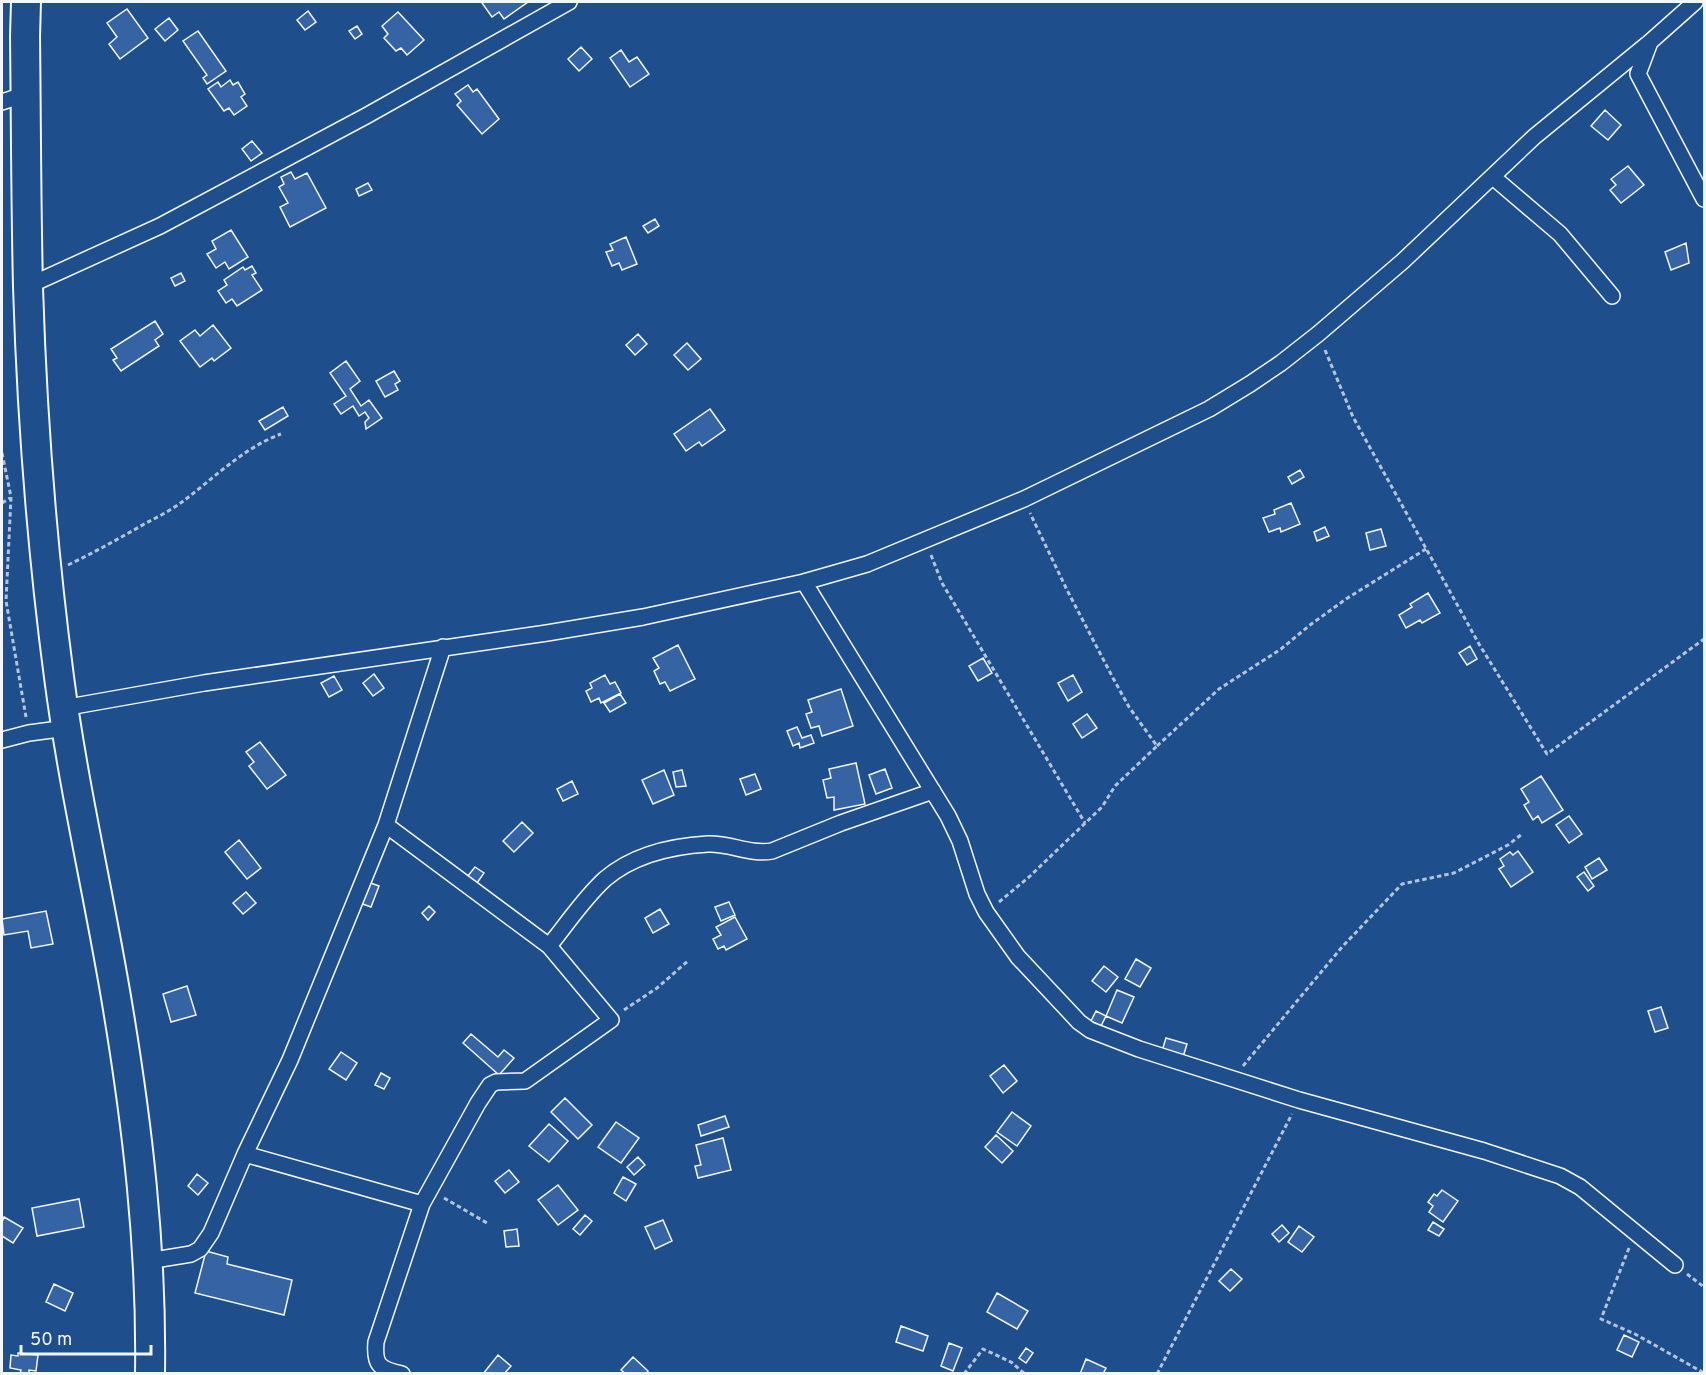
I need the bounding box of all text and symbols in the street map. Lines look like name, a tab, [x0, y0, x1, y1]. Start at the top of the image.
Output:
scale bar	[21, 1318, 152, 1356]
text: 50 m	[30, 1329, 72, 1352]

